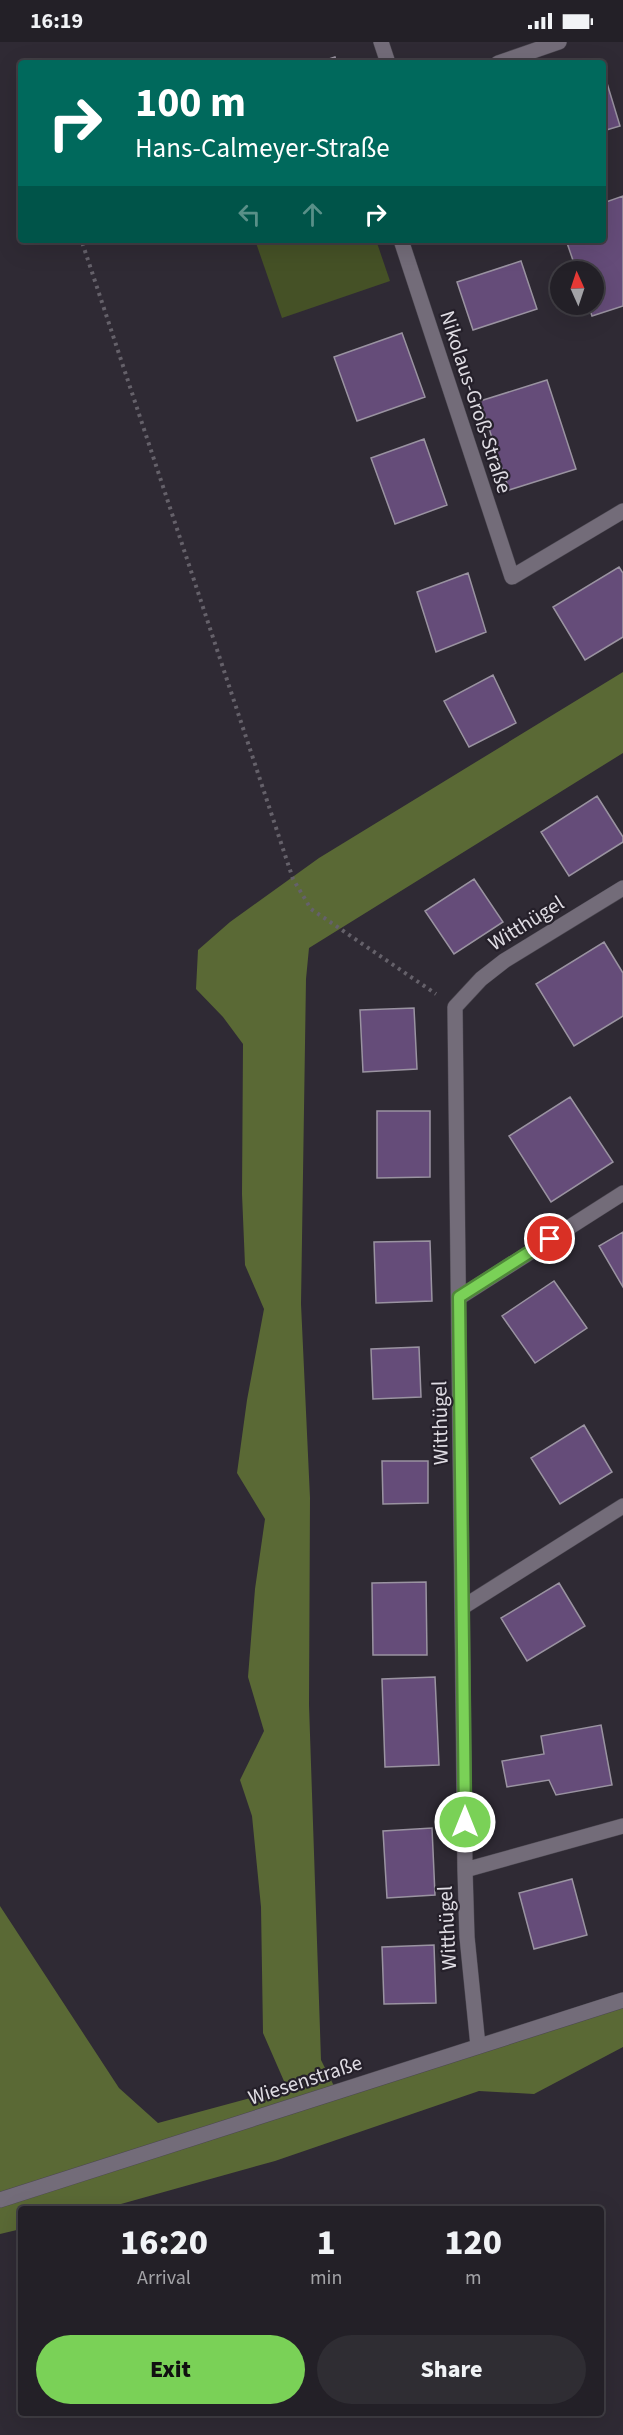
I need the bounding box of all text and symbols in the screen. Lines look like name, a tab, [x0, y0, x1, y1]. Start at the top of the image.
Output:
text: 16:19	[30, 5, 83, 37]
text: 100 m	[135, 73, 246, 133]
icon: right	[36, 84, 114, 162]
text: Hans-Calmeyer-Straße	[135, 129, 390, 168]
icon: left	[233, 198, 266, 231]
icon: ahead	[296, 198, 329, 231]
icon: right	[359, 198, 392, 231]
north arrow	[550, 261, 604, 315]
map controls	[550, 261, 604, 315]
street label: Nikolaus-Groß-Straße	[432, 307, 520, 497]
street label: Witthügel	[482, 888, 570, 958]
pin	[524, 1213, 575, 1264]
icon: arrive	[533, 1222, 566, 1255]
street label: Witthügel	[424, 1381, 456, 1465]
position arrow	[433, 1790, 497, 1854]
street label: Witthügel	[430, 1885, 464, 1971]
street label: Wiesenstraße	[244, 2047, 366, 2113]
text: 16:20	[120, 2217, 208, 2268]
text: 1	[317, 2217, 336, 2268]
text: 120	[444, 2217, 502, 2268]
text: Arrival	[137, 2264, 191, 2292]
text: min	[310, 2264, 342, 2292]
text: m	[465, 2264, 481, 2292]
button: Exit	[36, 2335, 305, 2404]
button: Share	[317, 2335, 586, 2404]

